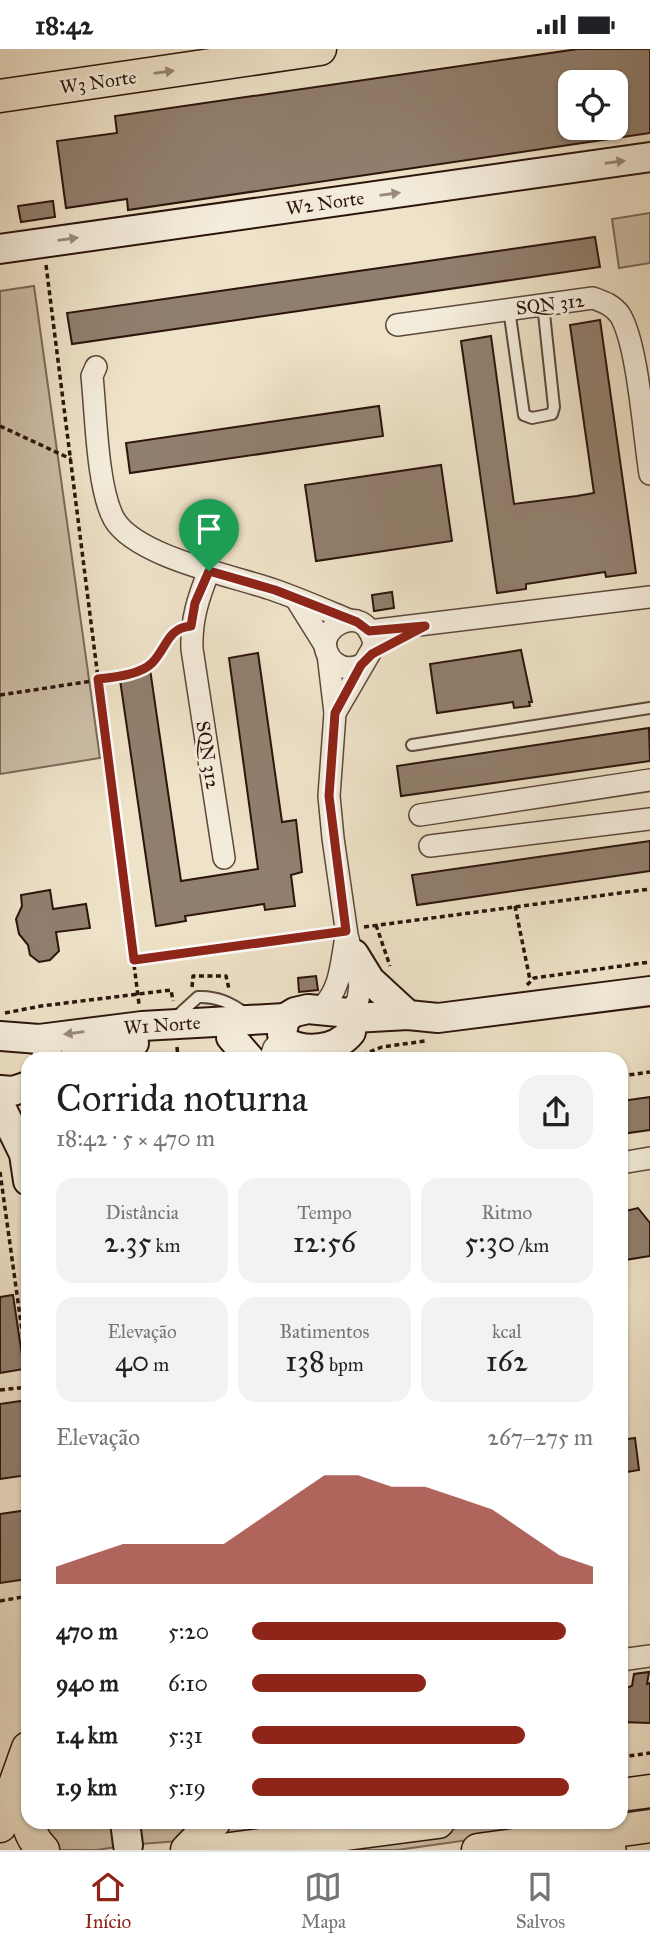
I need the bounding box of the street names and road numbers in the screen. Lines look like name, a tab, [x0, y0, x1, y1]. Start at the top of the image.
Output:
street label: W3 Norte	[58, 65, 138, 99]
street label: W2 Norte	[284, 186, 366, 220]
street label: SQN 312	[514, 288, 586, 320]
street label: SQN 312	[191, 719, 225, 791]
street label: W1 Norte	[123, 1011, 201, 1039]

